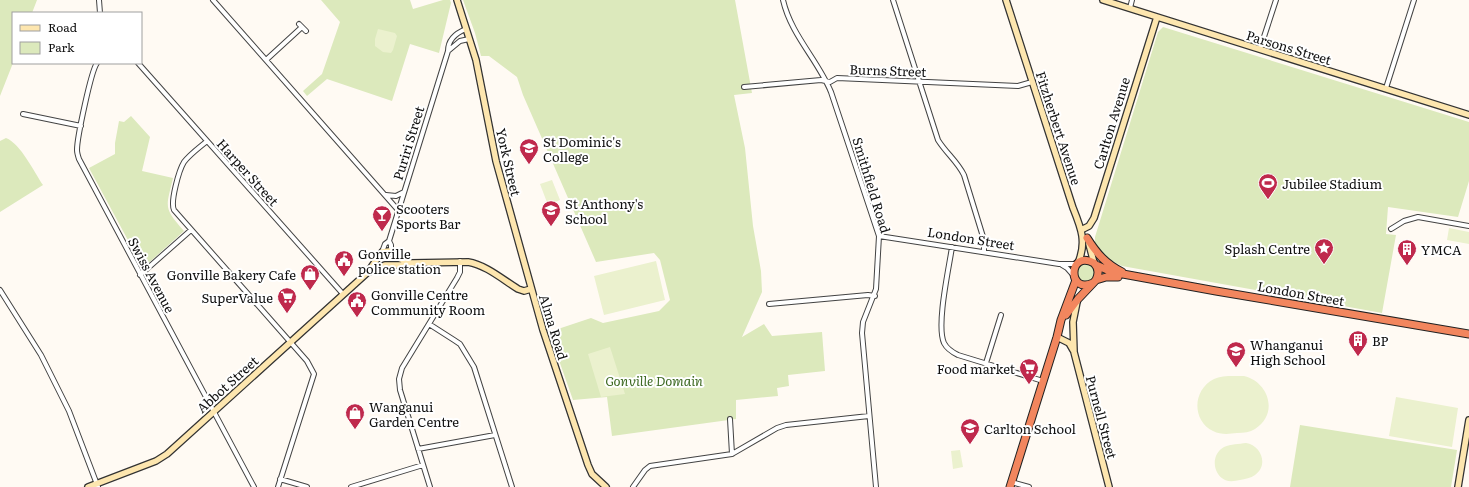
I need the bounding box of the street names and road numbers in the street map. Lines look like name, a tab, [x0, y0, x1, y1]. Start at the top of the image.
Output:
street label: Parsons Street	[1244, 25, 1335, 69]
street label: Burns Street	[849, 59, 928, 81]
street label: Fitzherbert Avenue	[1032, 69, 1086, 188]
street label: Carlton Avenue	[1088, 74, 1134, 171]
street label: Puriri Street	[388, 103, 429, 183]
street label: York Street	[492, 126, 526, 199]
street label: Harper Street	[213, 134, 284, 210]
street label: Smithfield Road	[848, 135, 896, 235]
street label: London Street	[926, 222, 1017, 254]
street label: Swiss Avenue	[124, 234, 180, 316]
street label: London Street	[1256, 276, 1347, 310]
street label: Alma Road	[535, 292, 573, 362]
street label: Abbot Street	[192, 351, 263, 417]
street label: Purnell Street	[1082, 373, 1122, 462]

